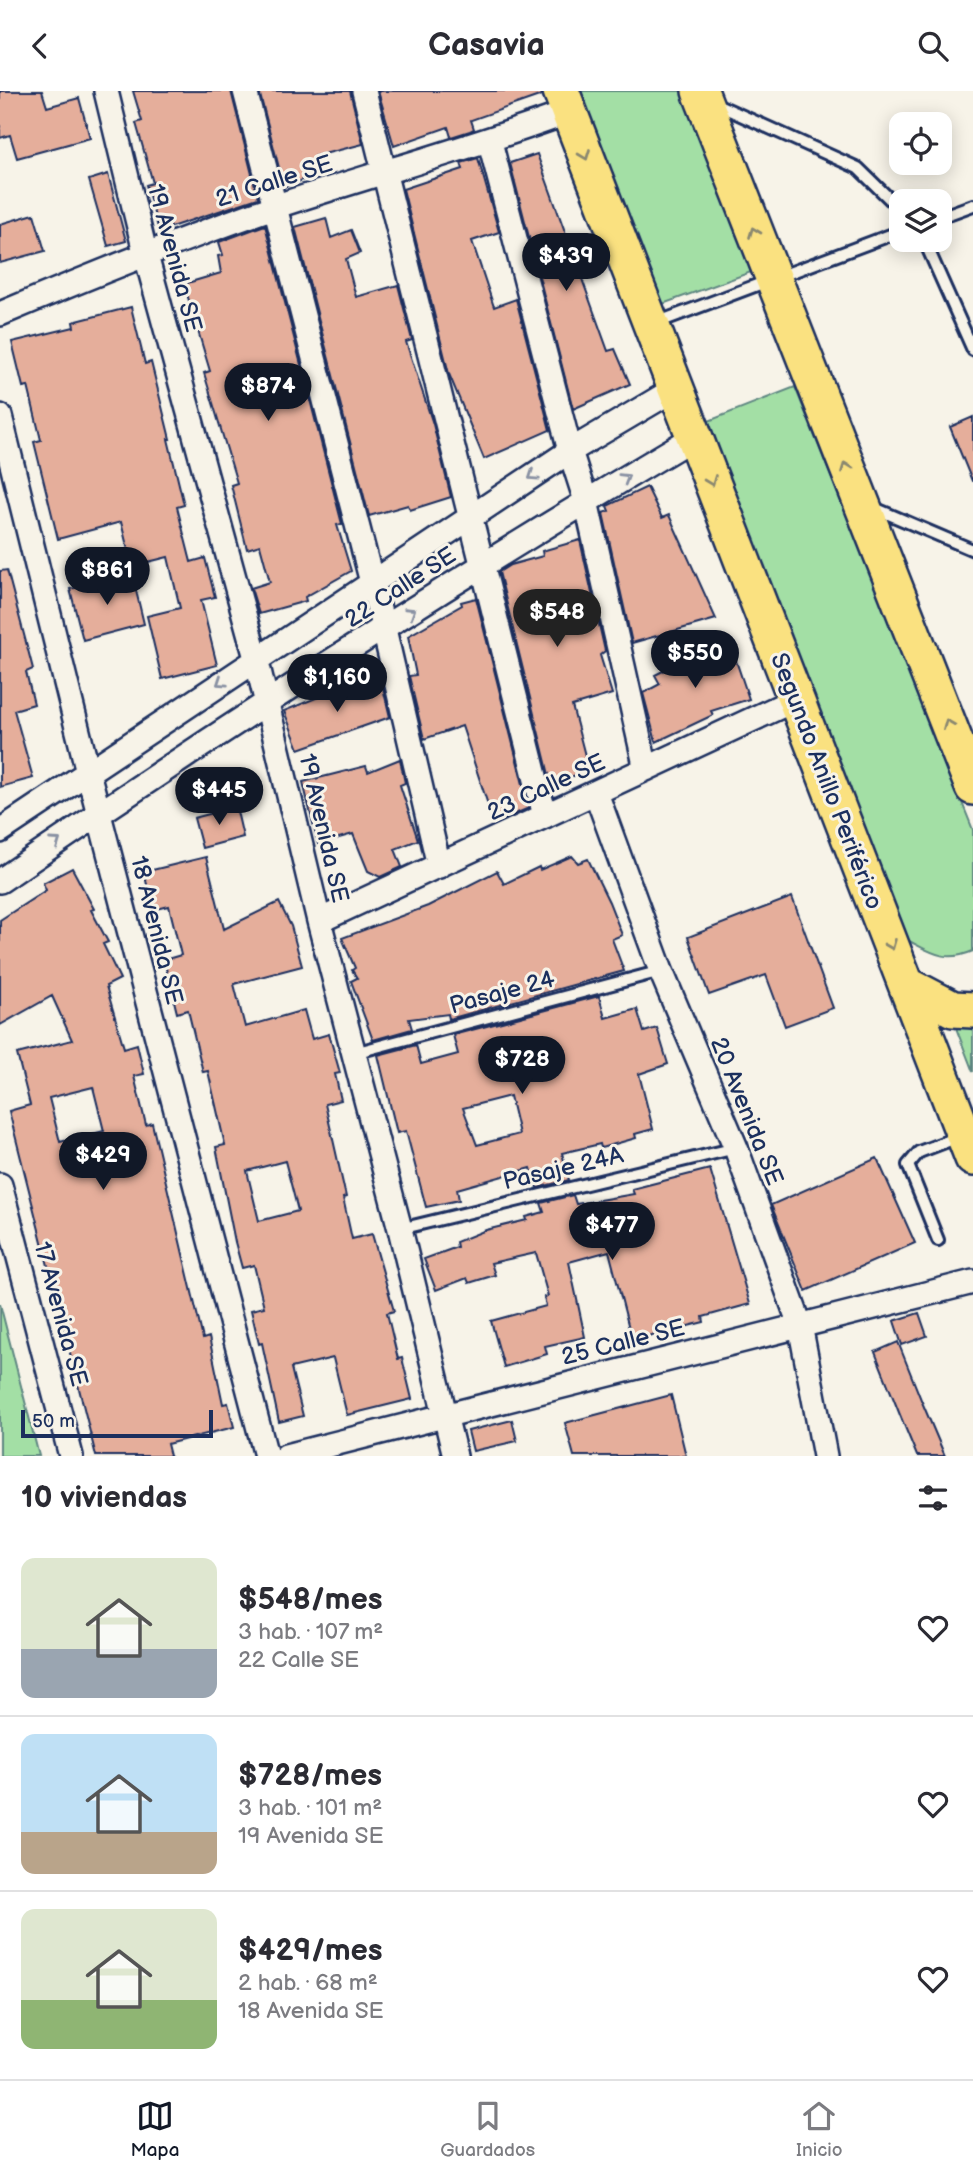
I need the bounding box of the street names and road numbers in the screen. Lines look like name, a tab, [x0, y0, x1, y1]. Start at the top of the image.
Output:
street label: 21 Calle SE	[212, 149, 336, 214]
street label: 19 Avenida SE	[141, 181, 208, 335]
street label: 22 Calle SE	[339, 541, 461, 634]
street label: Segundo Anillo Periférico	[764, 649, 889, 913]
street label: 23 Calle SE	[483, 748, 610, 827]
street label: 19 Avenida SE	[292, 751, 355, 905]
street label: 18 Avenida SE	[124, 853, 189, 1007]
street label: Pasaje 24	[446, 964, 558, 1020]
street label: 20 Avenida SE	[704, 1033, 789, 1189]
street label: Pasaje 24A	[500, 1140, 626, 1196]
street label: 17 Avenida SE	[27, 1239, 94, 1390]
street label: 25 Calle SE	[558, 1313, 688, 1372]

